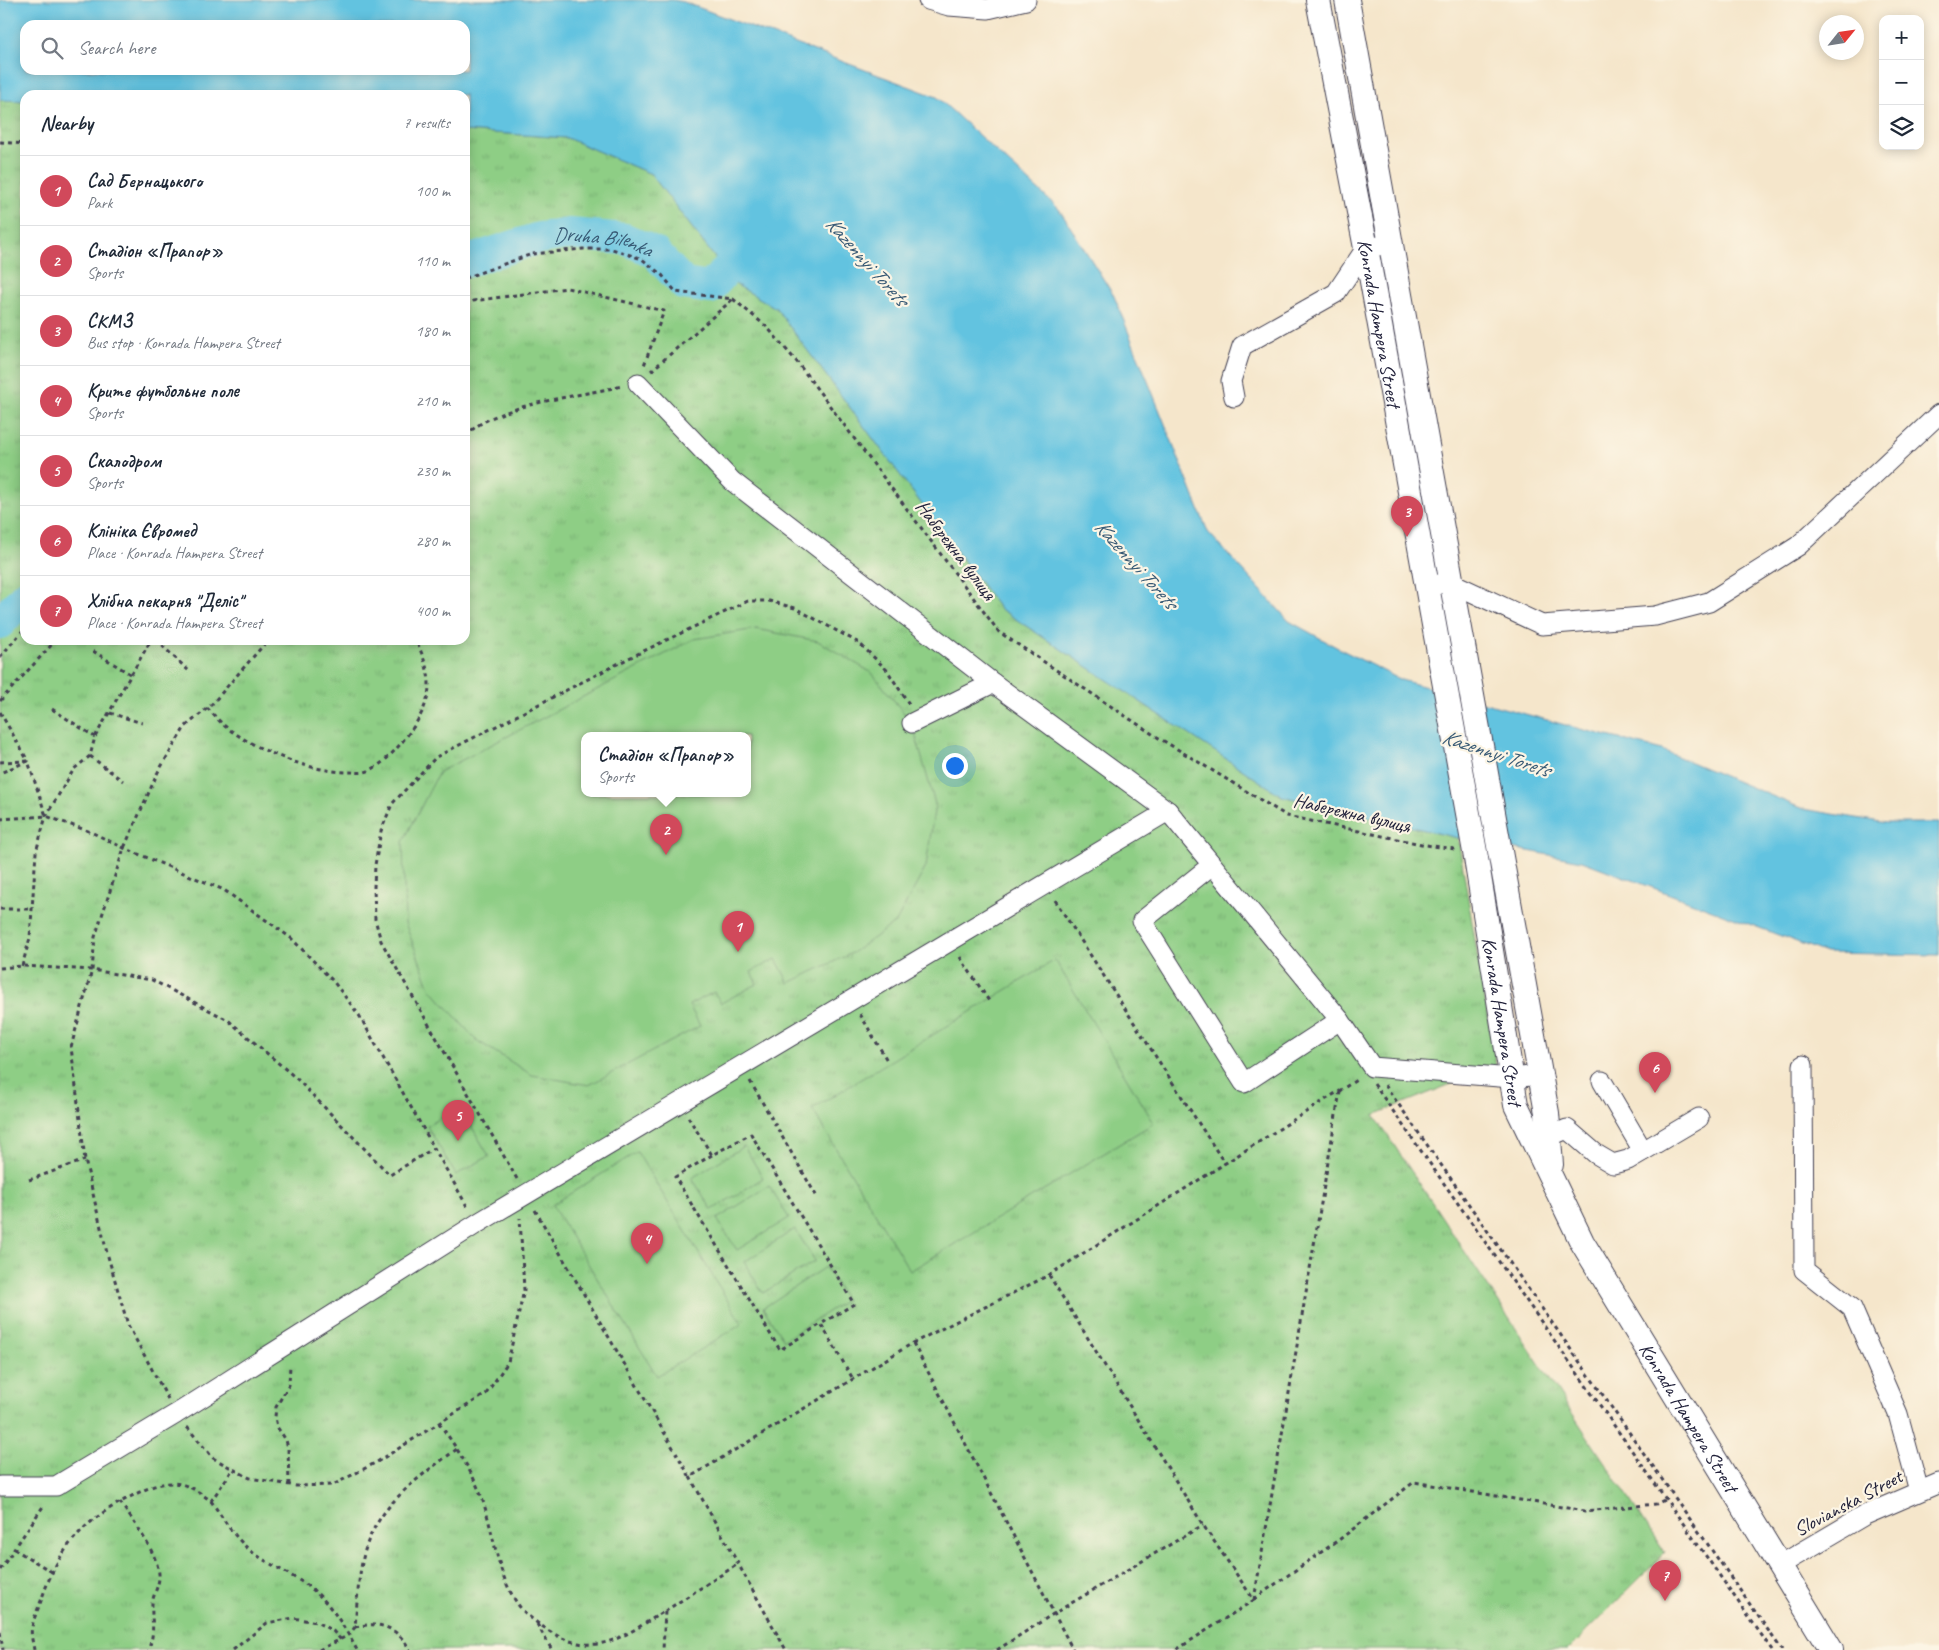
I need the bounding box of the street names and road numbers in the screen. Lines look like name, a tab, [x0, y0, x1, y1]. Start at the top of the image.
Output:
street label: Konrada Hampera Street	[1352, 237, 1408, 413]
street label: Набережна вулиця	[910, 495, 1002, 606]
street label: Набережна вулиця	[1291, 787, 1414, 839]
street label: Konrada Hampera Street	[1476, 935, 1529, 1111]
street label: Konrada Hampera Street	[1634, 1338, 1746, 1499]
street label: Slovianska Street	[1790, 1463, 1908, 1542]

